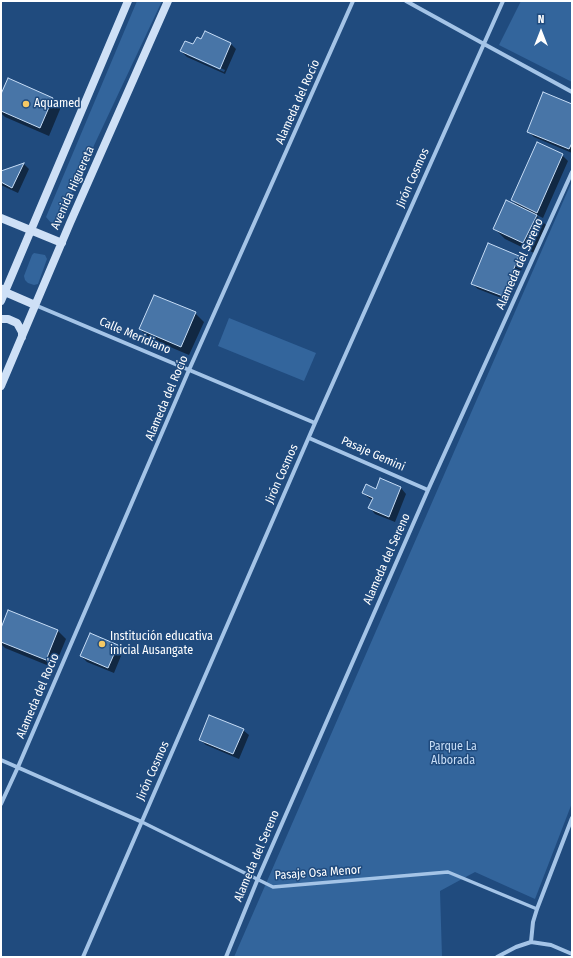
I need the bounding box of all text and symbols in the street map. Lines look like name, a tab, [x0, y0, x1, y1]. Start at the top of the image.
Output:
north arrow	[521, 12, 561, 52]
text: N	[538, 13, 544, 26]
street label: Alameda del Rocío	[273, 57, 323, 147]
place label: Aquamed	[34, 97, 80, 111]
marker: Aquamed	[21, 99, 31, 109]
street label: Avenida Higuereta	[48, 144, 98, 232]
street label: Jirón Cosmos	[393, 146, 433, 210]
street label: Alameda del Sereno	[493, 216, 547, 312]
street label: Calle Meridiano	[97, 314, 173, 358]
street label: Alameda del Rocío	[143, 353, 191, 443]
street label: Pasaje Gemini	[339, 434, 407, 474]
street label: Jirón Cosmos	[262, 442, 302, 506]
street label: Alameda del Sereno	[360, 511, 414, 607]
place label: Institución educativa inicial Ausangate	[110, 630, 213, 658]
marker: Institución educativa inicial Ausangate	[97, 639, 107, 649]
street label: Alameda del Rocío	[14, 651, 62, 741]
street label: Jirón Cosmos	[133, 739, 173, 803]
park label: Parque La Alborada	[429, 740, 477, 768]
street label: Alameda del Sereno	[231, 808, 283, 904]
street label: Pasaje Osa Menor	[274, 863, 362, 883]

